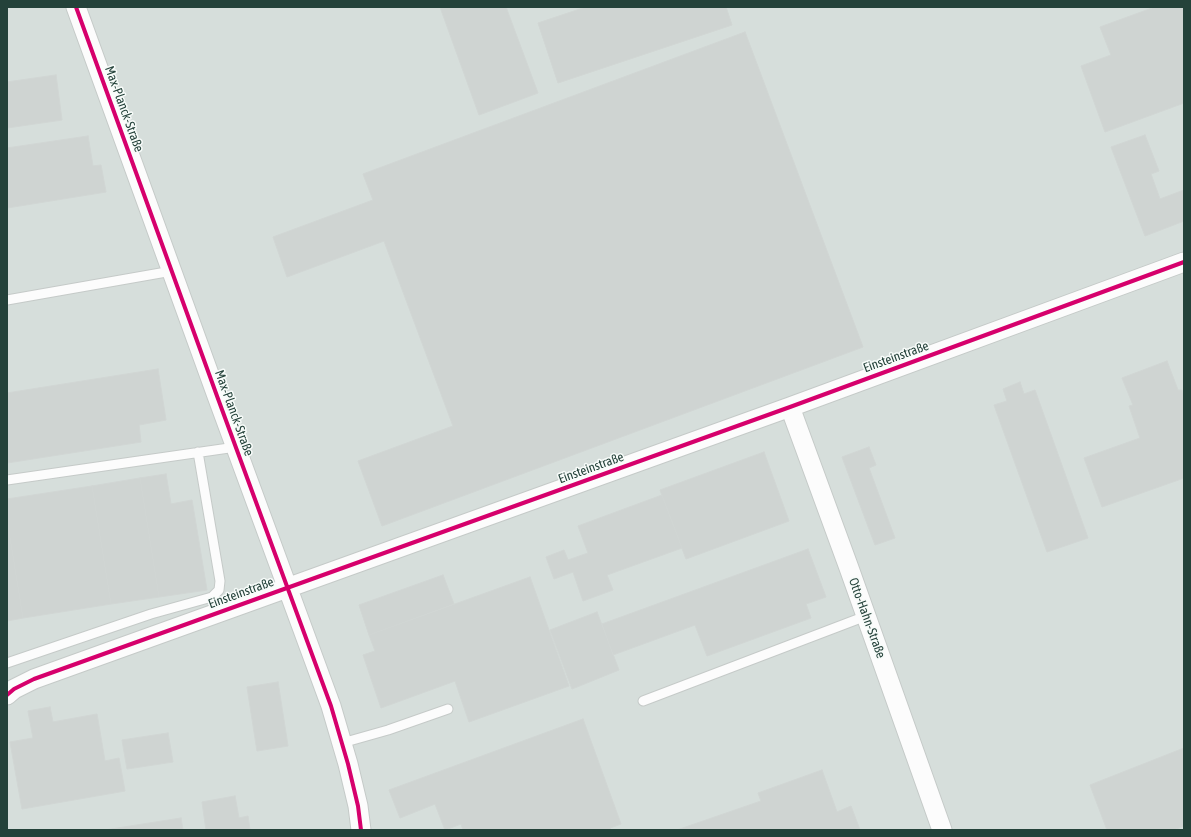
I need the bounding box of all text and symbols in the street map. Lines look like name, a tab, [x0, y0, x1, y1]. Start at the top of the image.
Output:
street label: Max-Planck-Straße	[101, 64, 147, 154]
street label: Einsteinstraße	[861, 338, 931, 376]
street label: Max-Planck-Straße	[211, 368, 257, 458]
street label: Einsteinstraße	[556, 449, 626, 487]
street label: Einsteinstraße	[206, 574, 276, 612]
street label: Otto-Hahn-Straße	[845, 576, 889, 660]

